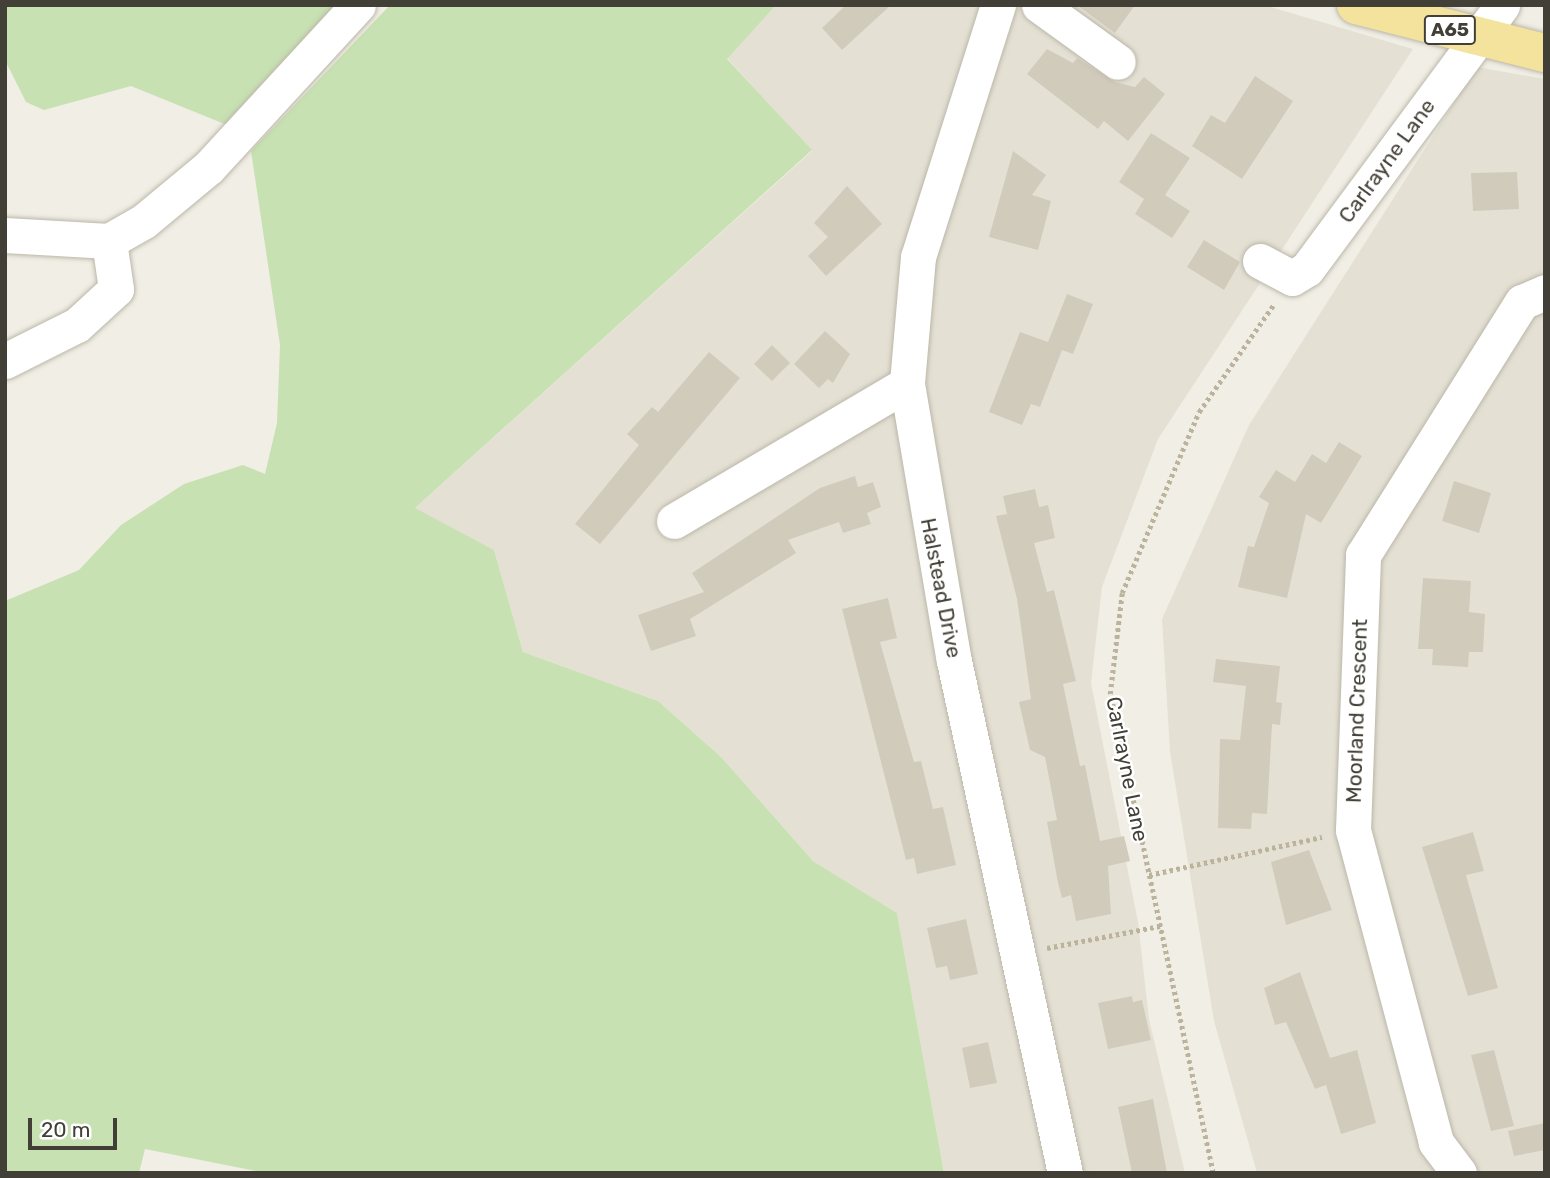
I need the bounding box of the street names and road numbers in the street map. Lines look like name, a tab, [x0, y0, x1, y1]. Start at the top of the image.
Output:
road number: A65	[1424, 14, 1476, 46]
street label: Carlrayne Lane	[1334, 94, 1440, 228]
street label: Halstead Drive	[915, 516, 967, 660]
street label: Moorland Crescent	[1341, 619, 1373, 803]
street label: Carlrayne Lane	[1101, 694, 1153, 844]

